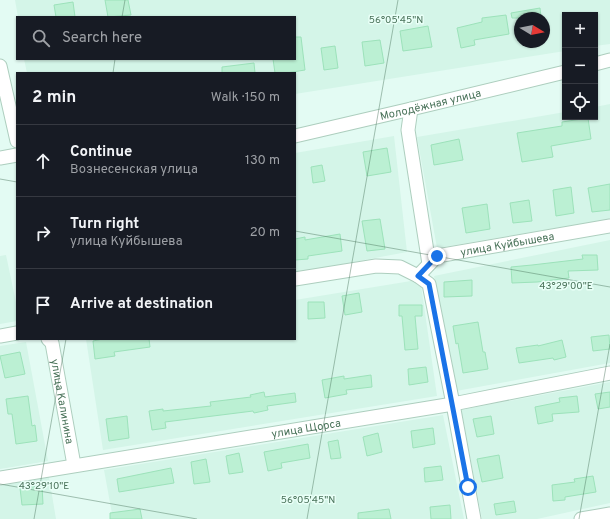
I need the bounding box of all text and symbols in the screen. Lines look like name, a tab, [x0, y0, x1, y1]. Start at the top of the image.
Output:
north arrow	[514, 12, 550, 48]
map controls	[562, 12, 598, 120]
button: +	[562, 12, 598, 48]
text: 56°05'45"N	[369, 14, 423, 27]
search box	[16, 16, 296, 60]
icon: search	[30, 27, 52, 49]
text: Search here	[62, 29, 142, 48]
button: −	[562, 48, 598, 84]
button: locate	[562, 84, 598, 120]
street label: Молодёжная улица	[379, 86, 483, 124]
text: 2 min	[32, 87, 76, 109]
text: Walk · 150 m	[211, 90, 280, 106]
text: Continue	[70, 143, 132, 162]
icon: ahead	[32, 150, 54, 172]
text: 130 m	[245, 153, 280, 169]
text: Вознесенская улица	[70, 162, 198, 178]
text: Turn right	[70, 215, 139, 234]
icon: right	[32, 222, 54, 244]
text: 20 m	[250, 225, 280, 241]
street label: улица Куйбышева	[459, 230, 556, 260]
text: улица Куйбышева	[70, 234, 183, 250]
route end	[428, 247, 446, 265]
text: 43°29'00"E	[539, 280, 593, 293]
icon: arrive	[32, 294, 54, 316]
text: Arrive at destination	[70, 295, 213, 314]
street label: улица Калинина	[47, 358, 76, 445]
street label: улица Щорса	[270, 416, 342, 442]
route start	[459, 478, 477, 496]
text: 43°29'10"E	[19, 480, 69, 493]
text: 56°05'45"N	[281, 494, 335, 507]

